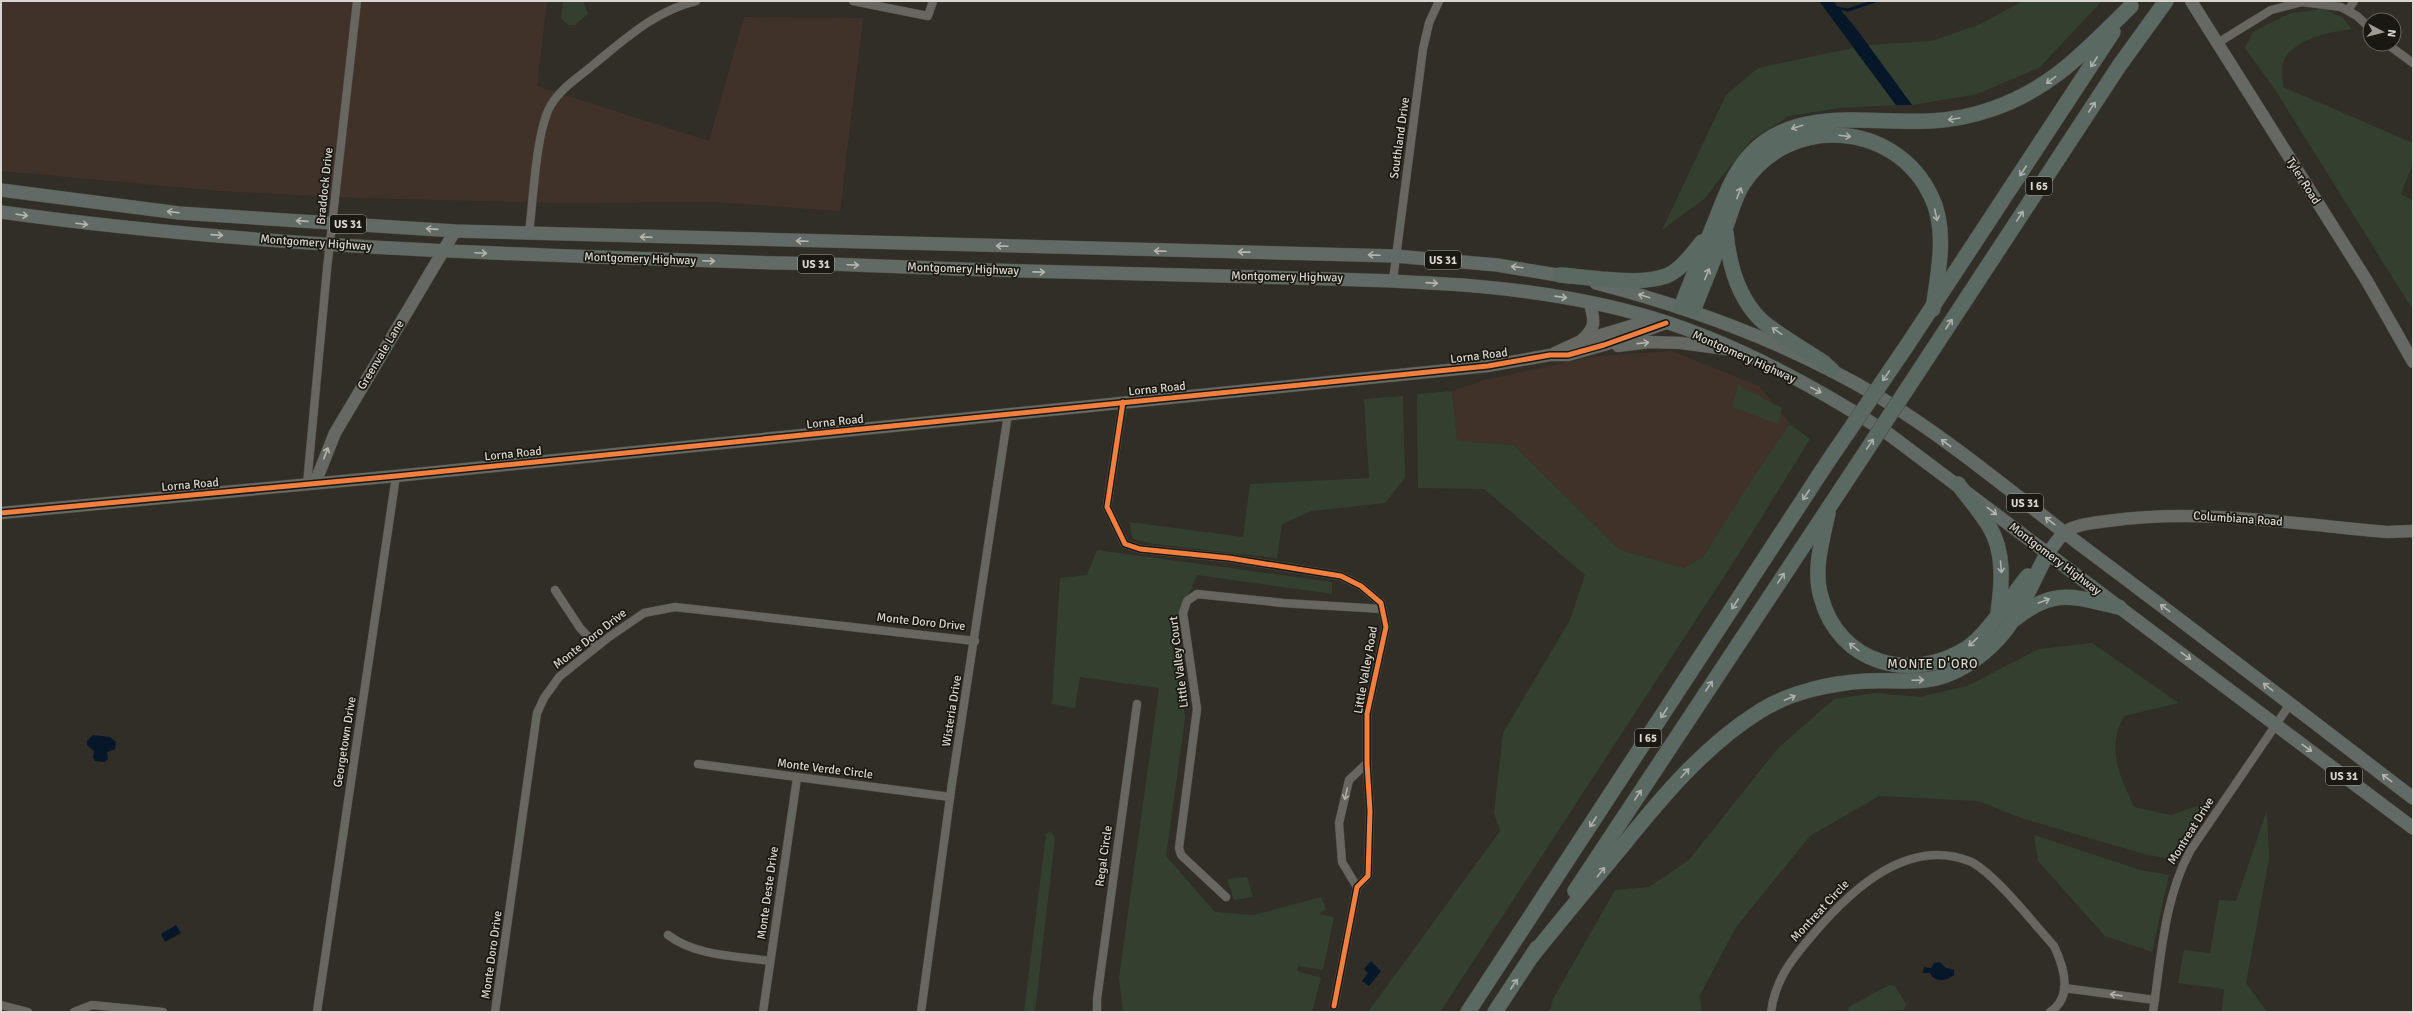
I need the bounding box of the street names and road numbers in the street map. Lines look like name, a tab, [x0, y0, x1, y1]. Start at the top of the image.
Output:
street label: Southland Drive	[1387, 96, 1413, 180]
street label: Braddock Drive	[313, 147, 337, 225]
street label: Tyler Road	[2283, 155, 2323, 207]
road number: I 65	[2026, 177, 2052, 195]
road number: US 31	[330, 215, 366, 233]
street label: Montgomery Highway	[260, 232, 373, 254]
street label: Montgomery Highway	[584, 250, 697, 268]
road number: US 31	[1425, 251, 1461, 269]
road number: US 31	[798, 255, 834, 273]
street label: Montgomery Highway	[907, 260, 1020, 278]
street label: Montgomery Highway	[1231, 269, 1343, 285]
street label: Greenvale Lane	[354, 317, 408, 393]
street label: Montgomery Highway	[1690, 327, 1798, 387]
street label: Lorna Road	[1450, 345, 1508, 367]
street label: Lorna Road	[1128, 379, 1186, 399]
street label: Lorna Road	[806, 412, 864, 432]
street label: Lorna Road	[484, 444, 542, 464]
street label: Lorna Road	[161, 475, 219, 495]
road number: US 31	[2007, 494, 2043, 512]
street label: Columbiana Road	[2193, 508, 2283, 530]
street label: Montgomery Highway	[2006, 519, 2104, 599]
street label: Monte Doro Drive	[550, 606, 630, 672]
street label: Monte Doro Drive	[876, 610, 966, 634]
street label: Little Valley Court	[1166, 615, 1192, 709]
street label: Little Valley Road	[1351, 625, 1381, 715]
street label: Wisteria Drive	[939, 674, 965, 748]
street label: Georgetown Drive	[330, 696, 360, 788]
road number: I 65	[1635, 729, 1661, 747]
street label: Monte Verde Circle	[776, 756, 874, 782]
road number: US 31	[2326, 767, 2362, 785]
street label: Montreat Drive	[2164, 795, 2218, 867]
street label: Regal Circle	[1092, 825, 1116, 887]
street label: Monte Deste Drive	[754, 845, 782, 941]
street label: Montreat Circle	[1787, 877, 1853, 945]
street label: Monte Doro Drive	[478, 910, 506, 1000]

